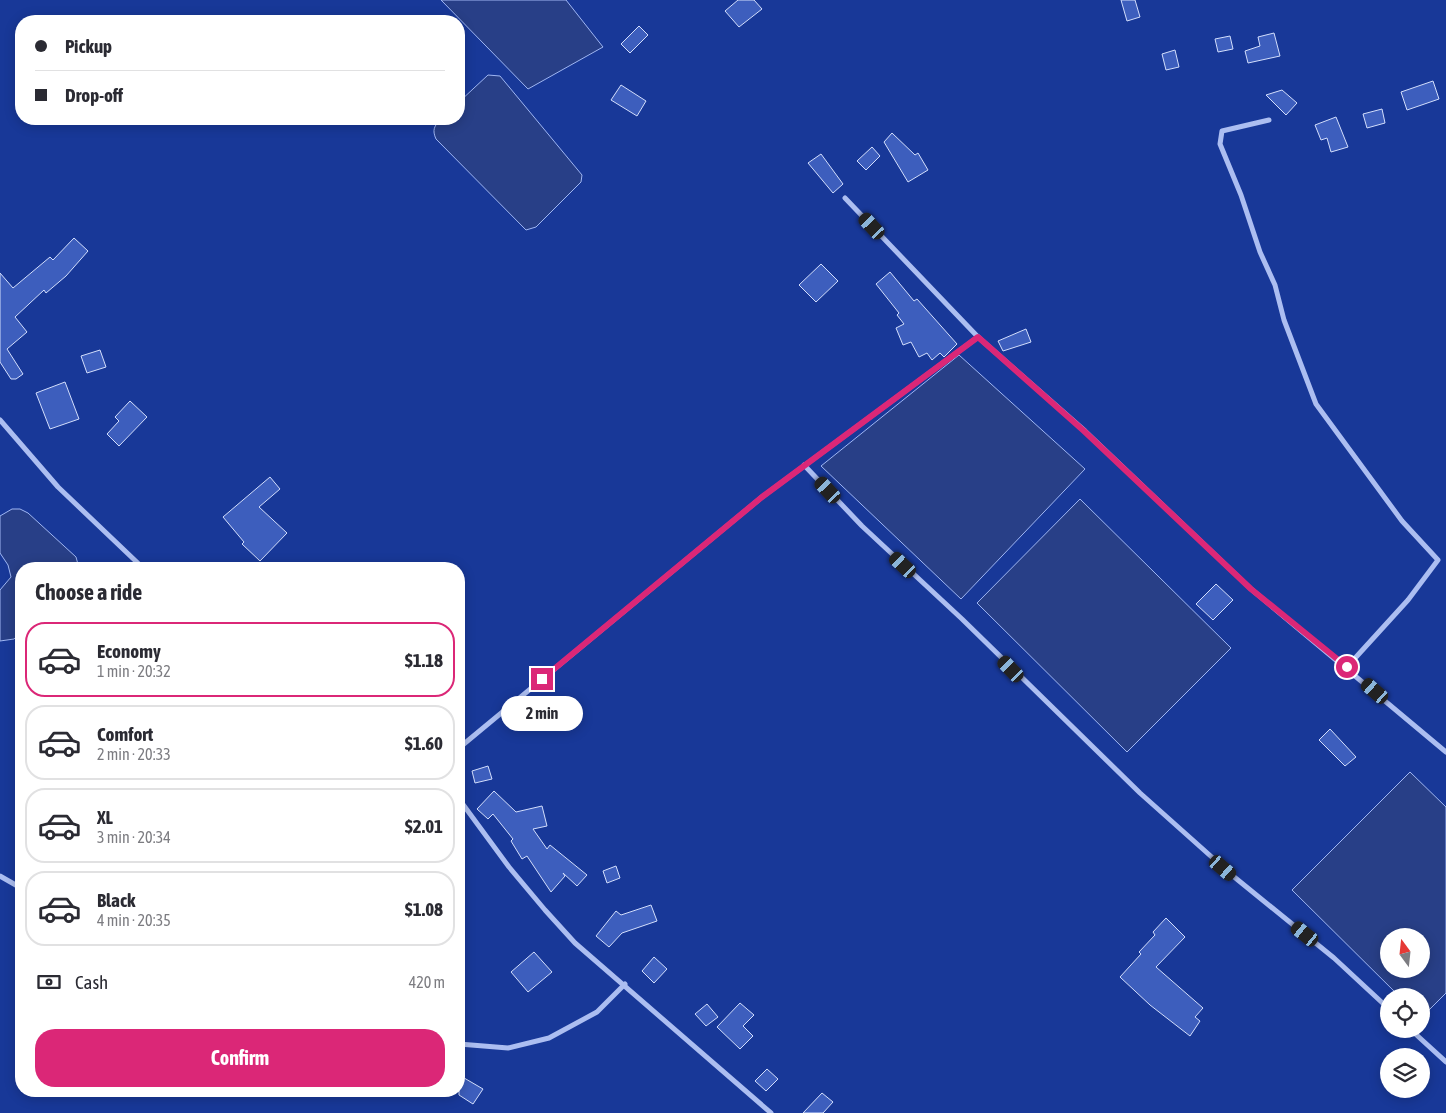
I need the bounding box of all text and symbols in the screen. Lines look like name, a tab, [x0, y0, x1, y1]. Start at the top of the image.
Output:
text: Pickup	[65, 35, 112, 57]
text: Drop-off	[65, 84, 123, 106]
car	[856, 210, 887, 242]
car	[812, 474, 843, 506]
car	[886, 549, 919, 581]
text: Choose a ride	[35, 579, 142, 605]
icon: car	[37, 637, 82, 682]
text: Economy	[97, 640, 161, 662]
text: $1.18	[405, 649, 443, 671]
car	[995, 653, 1026, 685]
route start	[1336, 656, 1358, 678]
text: 1 min · 20:32	[97, 662, 171, 680]
route end	[531, 668, 553, 690]
car	[1358, 675, 1391, 707]
callout: 2 min	[501, 696, 583, 732]
text: 2 min	[526, 704, 558, 722]
icon: car	[37, 720, 82, 765]
text: Comfort	[97, 723, 153, 745]
text: $1.60	[405, 732, 443, 754]
text: 2 min · 20:33	[97, 745, 171, 763]
icon: car	[37, 803, 82, 848]
text: XL	[97, 806, 113, 828]
text: $2.01	[405, 815, 443, 837]
text: 3 min · 20:34	[97, 828, 171, 846]
car	[1206, 852, 1239, 884]
icon: car	[37, 886, 82, 931]
text: Black	[97, 889, 135, 911]
text: $1.08	[405, 898, 443, 920]
text: 4 min · 20:35	[97, 911, 171, 929]
car	[1288, 919, 1321, 949]
north arrow	[1380, 928, 1430, 978]
map controls	[1380, 928, 1430, 1098]
icon: cash	[35, 968, 63, 996]
text: Cash	[75, 971, 108, 993]
text: 420 m	[409, 973, 445, 991]
button: locate	[1380, 988, 1430, 1038]
button: Confirm	[35, 1029, 445, 1087]
button: layers	[1380, 1048, 1430, 1098]

